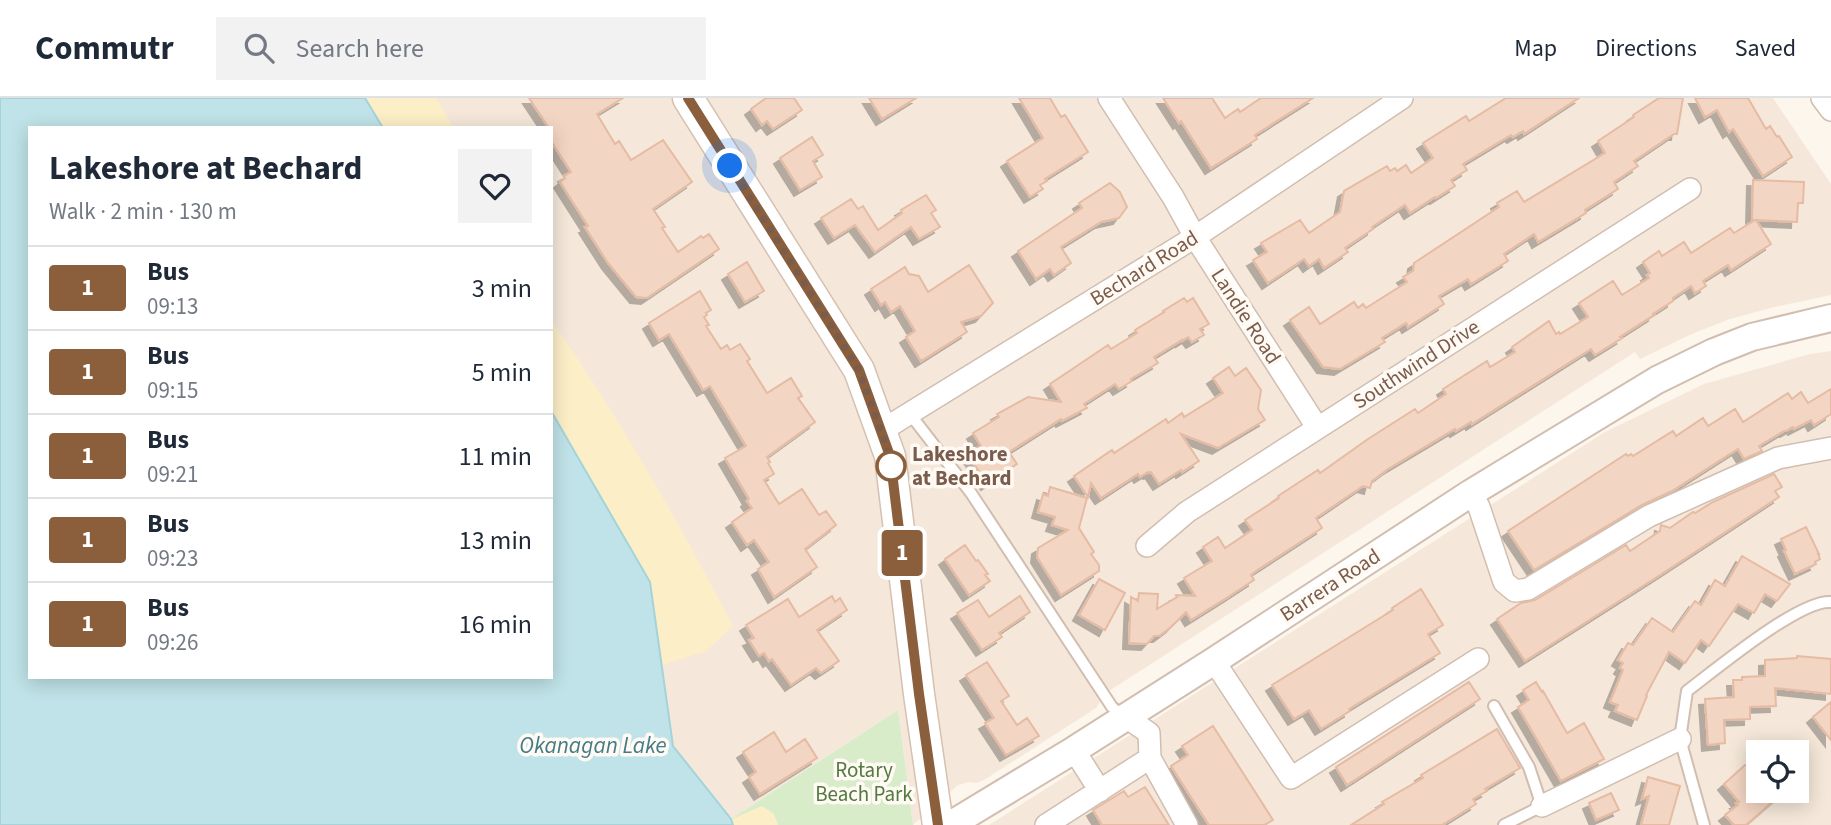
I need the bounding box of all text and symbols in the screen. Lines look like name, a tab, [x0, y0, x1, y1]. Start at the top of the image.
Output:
search box	[216, 17, 706, 80]
text: Commutr	[35, 25, 174, 72]
icon: search	[240, 29, 278, 67]
text: Search here	[296, 30, 424, 67]
text: Map	[1514, 31, 1557, 66]
text: Directions	[1595, 31, 1697, 66]
text: Saved	[1735, 31, 1796, 66]
text: Lakeshore at Bechard	[49, 145, 363, 192]
your location	[712, 148, 747, 183]
button: heart	[458, 149, 532, 223]
text: Walk · 2 min · 130 m	[49, 195, 237, 228]
street label: Bechard Road	[1084, 223, 1204, 313]
text: Bus	[147, 253, 189, 290]
street label: Landie Road	[1204, 262, 1288, 370]
text: 1	[81, 270, 94, 305]
text: 3 min	[472, 270, 532, 307]
text: 09:13	[147, 290, 198, 323]
street label: Southwind Drive	[1347, 312, 1485, 416]
text: Bus	[147, 337, 189, 374]
text: 1	[81, 354, 94, 389]
text: 5 min	[472, 354, 532, 391]
text: 09:15	[147, 374, 198, 407]
text: Bus	[147, 421, 189, 458]
text: 1	[81, 438, 94, 473]
text: 11 min	[459, 438, 532, 475]
place label: Lakeshore at Bechard	[912, 439, 1012, 493]
marker: Lakeshore at Bechard	[876, 451, 906, 481]
text: 09:21	[147, 458, 198, 491]
text: Bus	[147, 505, 189, 542]
text: 1	[81, 522, 94, 557]
text: 13 min	[459, 522, 532, 559]
line badge: 1	[879, 530, 925, 576]
text: 1	[896, 535, 908, 570]
street label: Barrera Road	[1274, 541, 1386, 629]
text: 09:23	[147, 542, 198, 575]
text: Bus	[147, 589, 189, 626]
text: 1	[81, 606, 94, 641]
text: 16 min	[459, 606, 532, 643]
text: 09:26	[147, 626, 198, 659]
water label: Okanagan Lake	[519, 729, 667, 762]
map controls	[1746, 740, 1809, 803]
button: locate	[1746, 740, 1809, 803]
park label: Rotary Beach Park	[815, 755, 913, 809]

